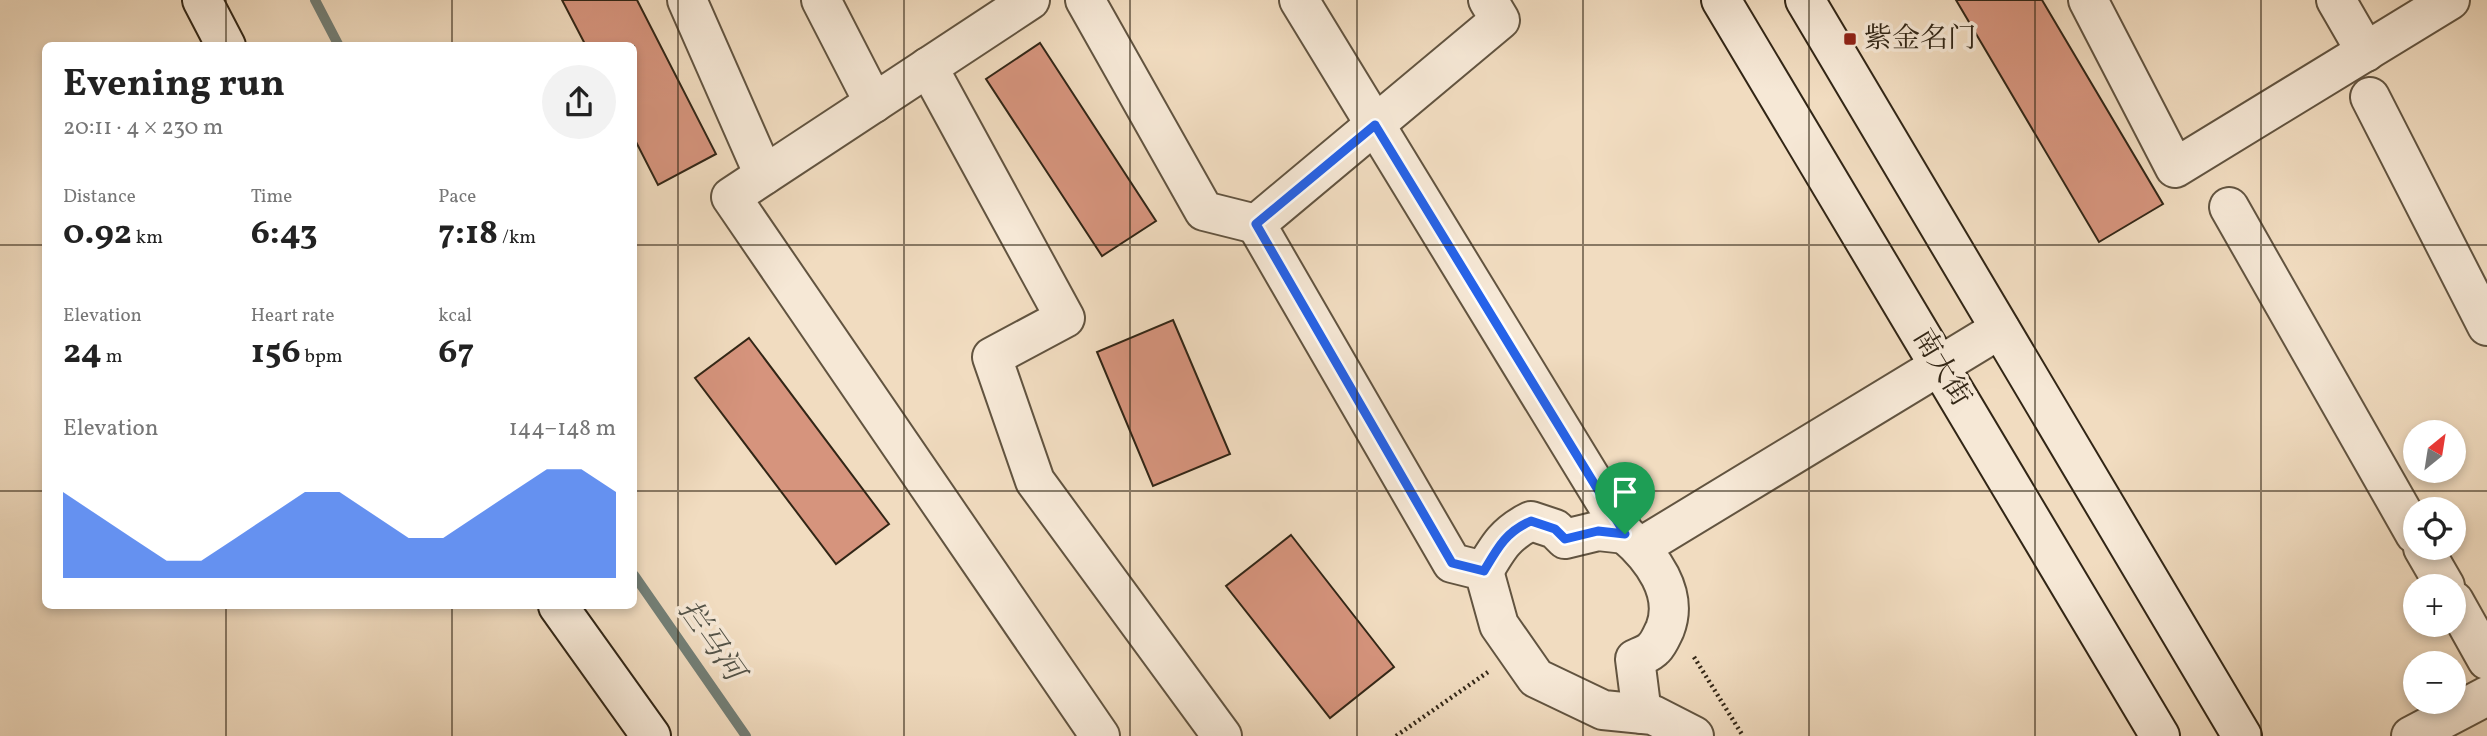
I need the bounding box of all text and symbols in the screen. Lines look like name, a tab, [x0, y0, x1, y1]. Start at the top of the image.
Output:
place label: 紫金名门	[1864, 20, 1976, 59]
marker: 紫金名门	[1842, 31, 1858, 47]
text: Evening run	[63, 59, 285, 112]
button: share	[542, 65, 616, 139]
text: 20:11 · 4 × 230 m	[63, 112, 223, 144]
text: Distance	[63, 184, 136, 210]
text: Time	[251, 184, 292, 210]
text: Pace	[438, 184, 476, 210]
text: 0.92	[63, 210, 132, 258]
text: 6:43	[251, 210, 318, 258]
text: 7:18	[438, 210, 498, 258]
text: km	[132, 225, 163, 251]
text: /km	[498, 225, 536, 251]
text: Elevation	[63, 303, 142, 329]
text: Heart rate	[251, 303, 335, 329]
text: kcal	[438, 303, 472, 329]
street label: 南大街	[1903, 322, 1979, 414]
text: 24	[63, 329, 102, 377]
text: 156	[251, 329, 301, 377]
text: 67	[438, 329, 474, 377]
text: m	[102, 344, 123, 370]
text: bpm	[301, 344, 343, 370]
text: Elevation	[63, 413, 159, 445]
text: 144–148 m	[509, 413, 616, 445]
north arrow	[2403, 420, 2466, 483]
map controls	[2403, 420, 2466, 714]
pin	[1595, 462, 1655, 534]
icon: arrive	[1606, 473, 1644, 511]
button: locate	[2403, 497, 2466, 560]
button: +	[2403, 574, 2466, 637]
water label: 拦马河	[667, 592, 756, 694]
button: −	[2403, 651, 2466, 714]

